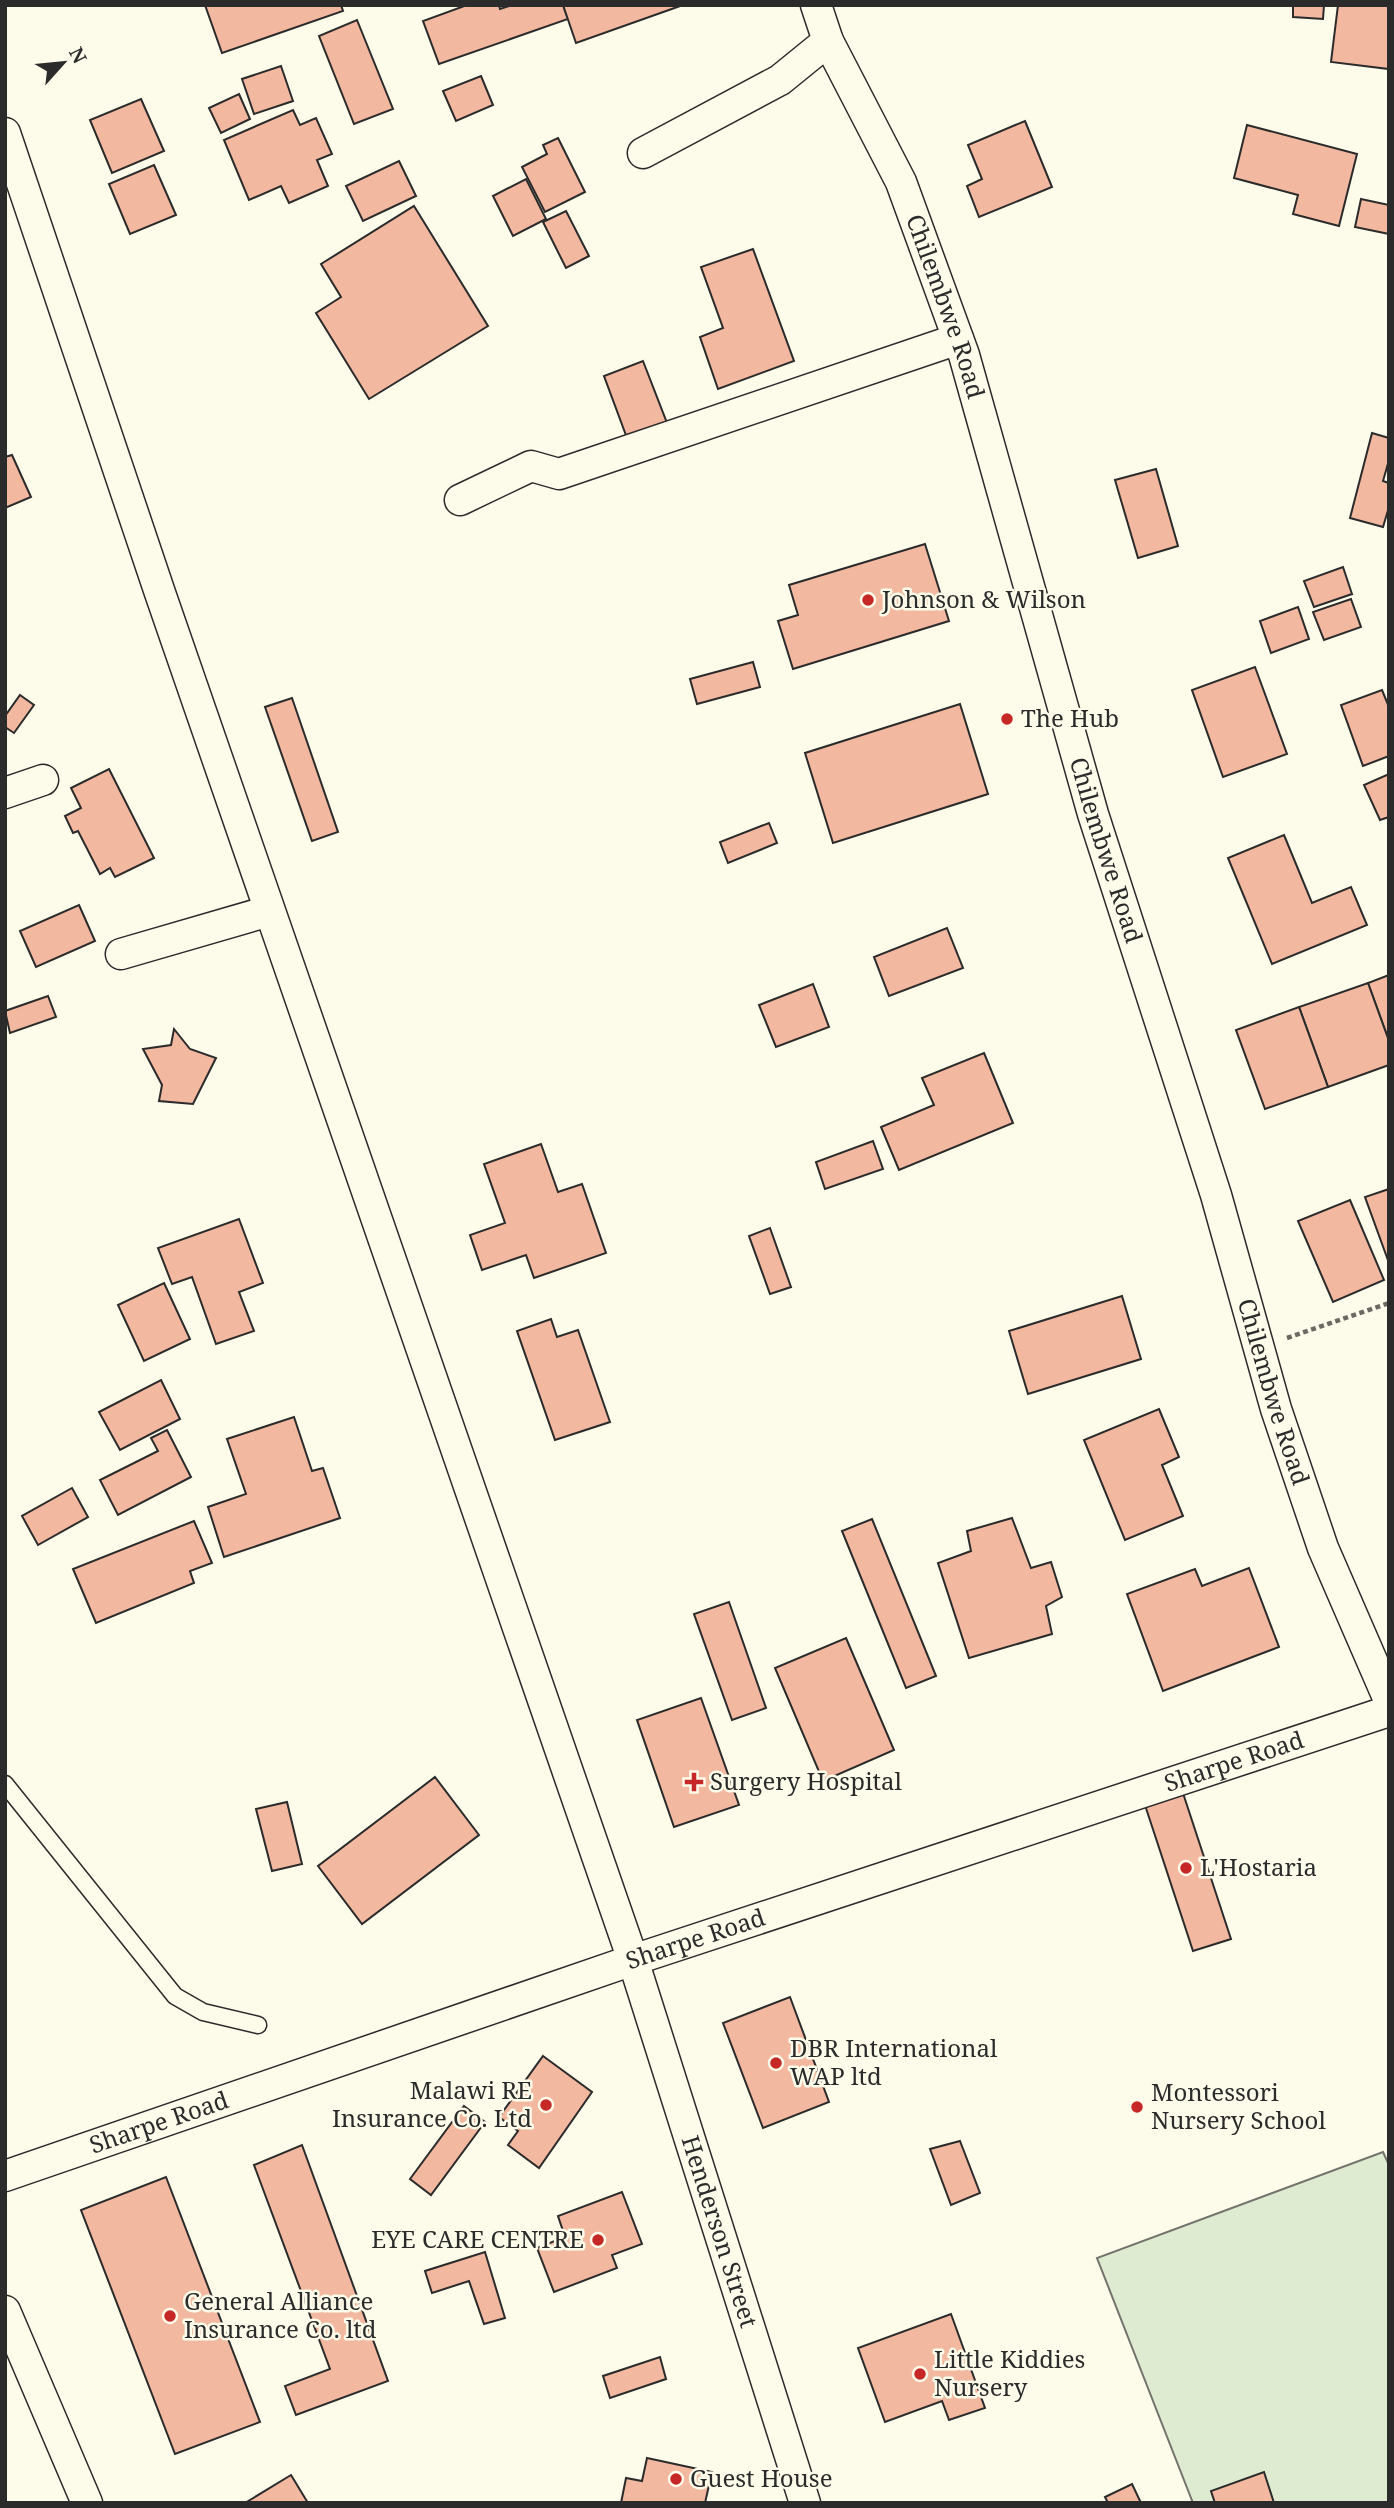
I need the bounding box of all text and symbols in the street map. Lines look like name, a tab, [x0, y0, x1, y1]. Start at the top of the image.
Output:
north arrow	[28, 28, 98, 98]
text: N	[63, 43, 93, 68]
street label: Chilembwe Road	[899, 209, 993, 402]
place label: Johnson & Wilson	[881, 582, 1086, 615]
marker: Johnson & Wilson	[860, 592, 876, 608]
place label: The Hub	[1021, 701, 1119, 734]
marker: The Hub	[999, 711, 1015, 727]
street label: Chilembwe Road	[1063, 753, 1152, 947]
street label: Chilembwe Road	[1231, 1295, 1319, 1489]
street label: Sharpe Road	[1160, 1722, 1308, 1799]
place label: Surgery Hospital	[710, 1764, 903, 1797]
marker: Surgery Hospital	[684, 1772, 704, 1792]
place label: L'Hostaria	[1200, 1850, 1317, 1883]
marker: L'Hostaria	[1178, 1860, 1194, 1876]
street label: Sharpe Road	[621, 1900, 769, 1976]
place label: DBR International WAP ltd	[790, 2031, 998, 2092]
marker: DBR International WAP ltd	[768, 2055, 784, 2071]
place label: Malawi RE Insurance Co. Ltd	[332, 2073, 532, 2134]
place label: Montessori Nursery School	[1151, 2075, 1326, 2136]
street label: Sharpe Road	[85, 2082, 233, 2161]
marker: Malawi RE Insurance Co. Ltd	[538, 2097, 554, 2113]
marker: Montessori Nursery School	[1129, 2099, 1145, 2115]
street label: Henderson Street	[675, 2131, 766, 2331]
place label: EYE CARE CENTRE	[371, 2222, 584, 2255]
marker: EYE CARE CENTRE	[590, 2232, 606, 2248]
place label: General Alliance Insurance Co. ltd	[184, 2284, 377, 2345]
marker: General Alliance Insurance Co. ltd	[162, 2308, 178, 2324]
place label: Little Kiddies Nursery	[934, 2342, 1085, 2403]
marker: Little Kiddies Nursery	[912, 2366, 928, 2382]
place label: Guest House	[690, 2461, 833, 2494]
marker: Guest House	[668, 2471, 684, 2487]

